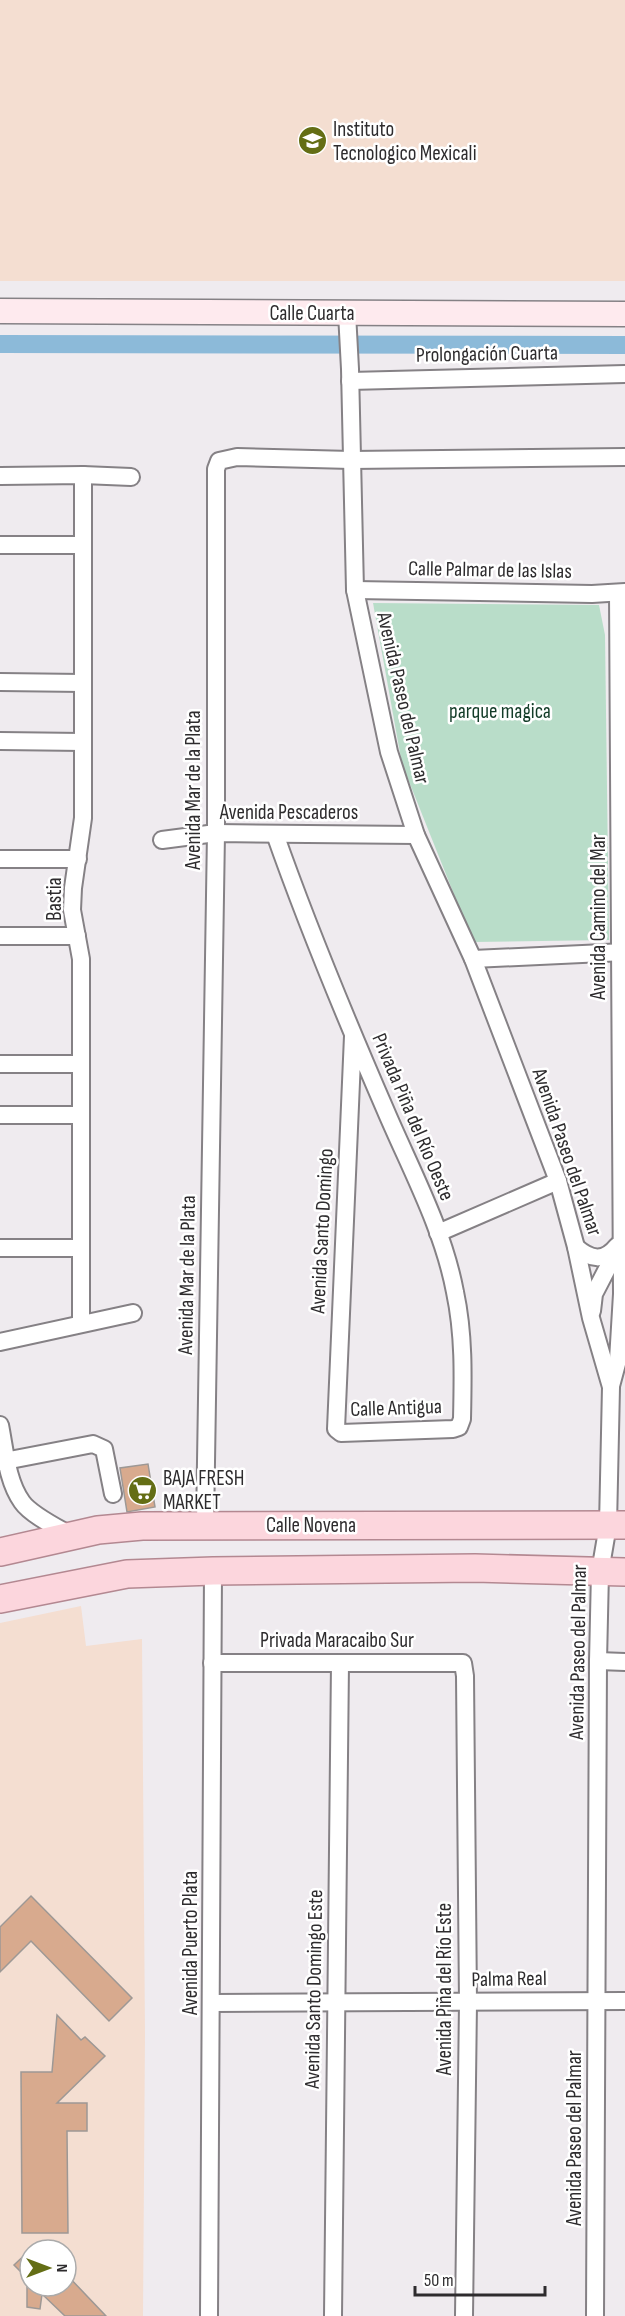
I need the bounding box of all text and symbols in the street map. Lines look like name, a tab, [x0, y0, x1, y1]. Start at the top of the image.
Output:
place label: Instituto Tecnologico Mexicali	[333, 117, 477, 166]
school or university icon: Instituto Tecnologico Mexicali	[296, 125, 328, 157]
street label: Calle Cuarta	[269, 301, 355, 326]
street label: Prolongación Cuarta	[416, 340, 558, 368]
street label: Calle Palmar de las Islas	[408, 556, 572, 584]
street label: Avenida Paseo del Palmar	[371, 609, 435, 786]
park label: parque magica	[449, 699, 551, 724]
street label: Avenida Mar de la Plata	[181, 710, 206, 871]
street label: Avenida Pescaderos	[219, 800, 358, 825]
street label: Avenida Camino del Mar	[586, 834, 611, 1001]
street label: Bastia	[42, 877, 67, 921]
street label: Privada Piña del Río Oeste	[366, 1030, 460, 1204]
street label: Avenida Paseo del Palmar	[526, 1064, 607, 1239]
street label: Avenida Santo Domingo	[305, 1148, 339, 1315]
street label: Avenida Mar de la Plata	[173, 1195, 201, 1356]
street label: Calle Antigua	[350, 1394, 442, 1422]
place label: BAJA FRESH MARKET	[163, 1466, 244, 1515]
supermarket icon: BAJA FRESH MARKET	[126, 1474, 158, 1506]
street label: Calle Novena	[266, 1513, 356, 1538]
street label: Avenida Paseo del Palmar	[564, 1564, 592, 1741]
street label: Privada Maracaibo Sur	[260, 1628, 414, 1653]
street label: Avenida Puerto Plata	[178, 1871, 203, 2016]
street label: Avenida Santo Domingo Este	[300, 1889, 328, 2090]
street label: Avenida Piña del Río Este	[432, 1903, 457, 2076]
street label: Palma Real	[471, 1966, 547, 1992]
street label: Avenida Paseo del Palmar	[562, 2050, 587, 2227]
north arrow	[18, 2238, 78, 2298]
scale bar	[415, 2259, 546, 2297]
text: N	[52, 2264, 71, 2272]
text: 50 m	[424, 2270, 454, 2291]

